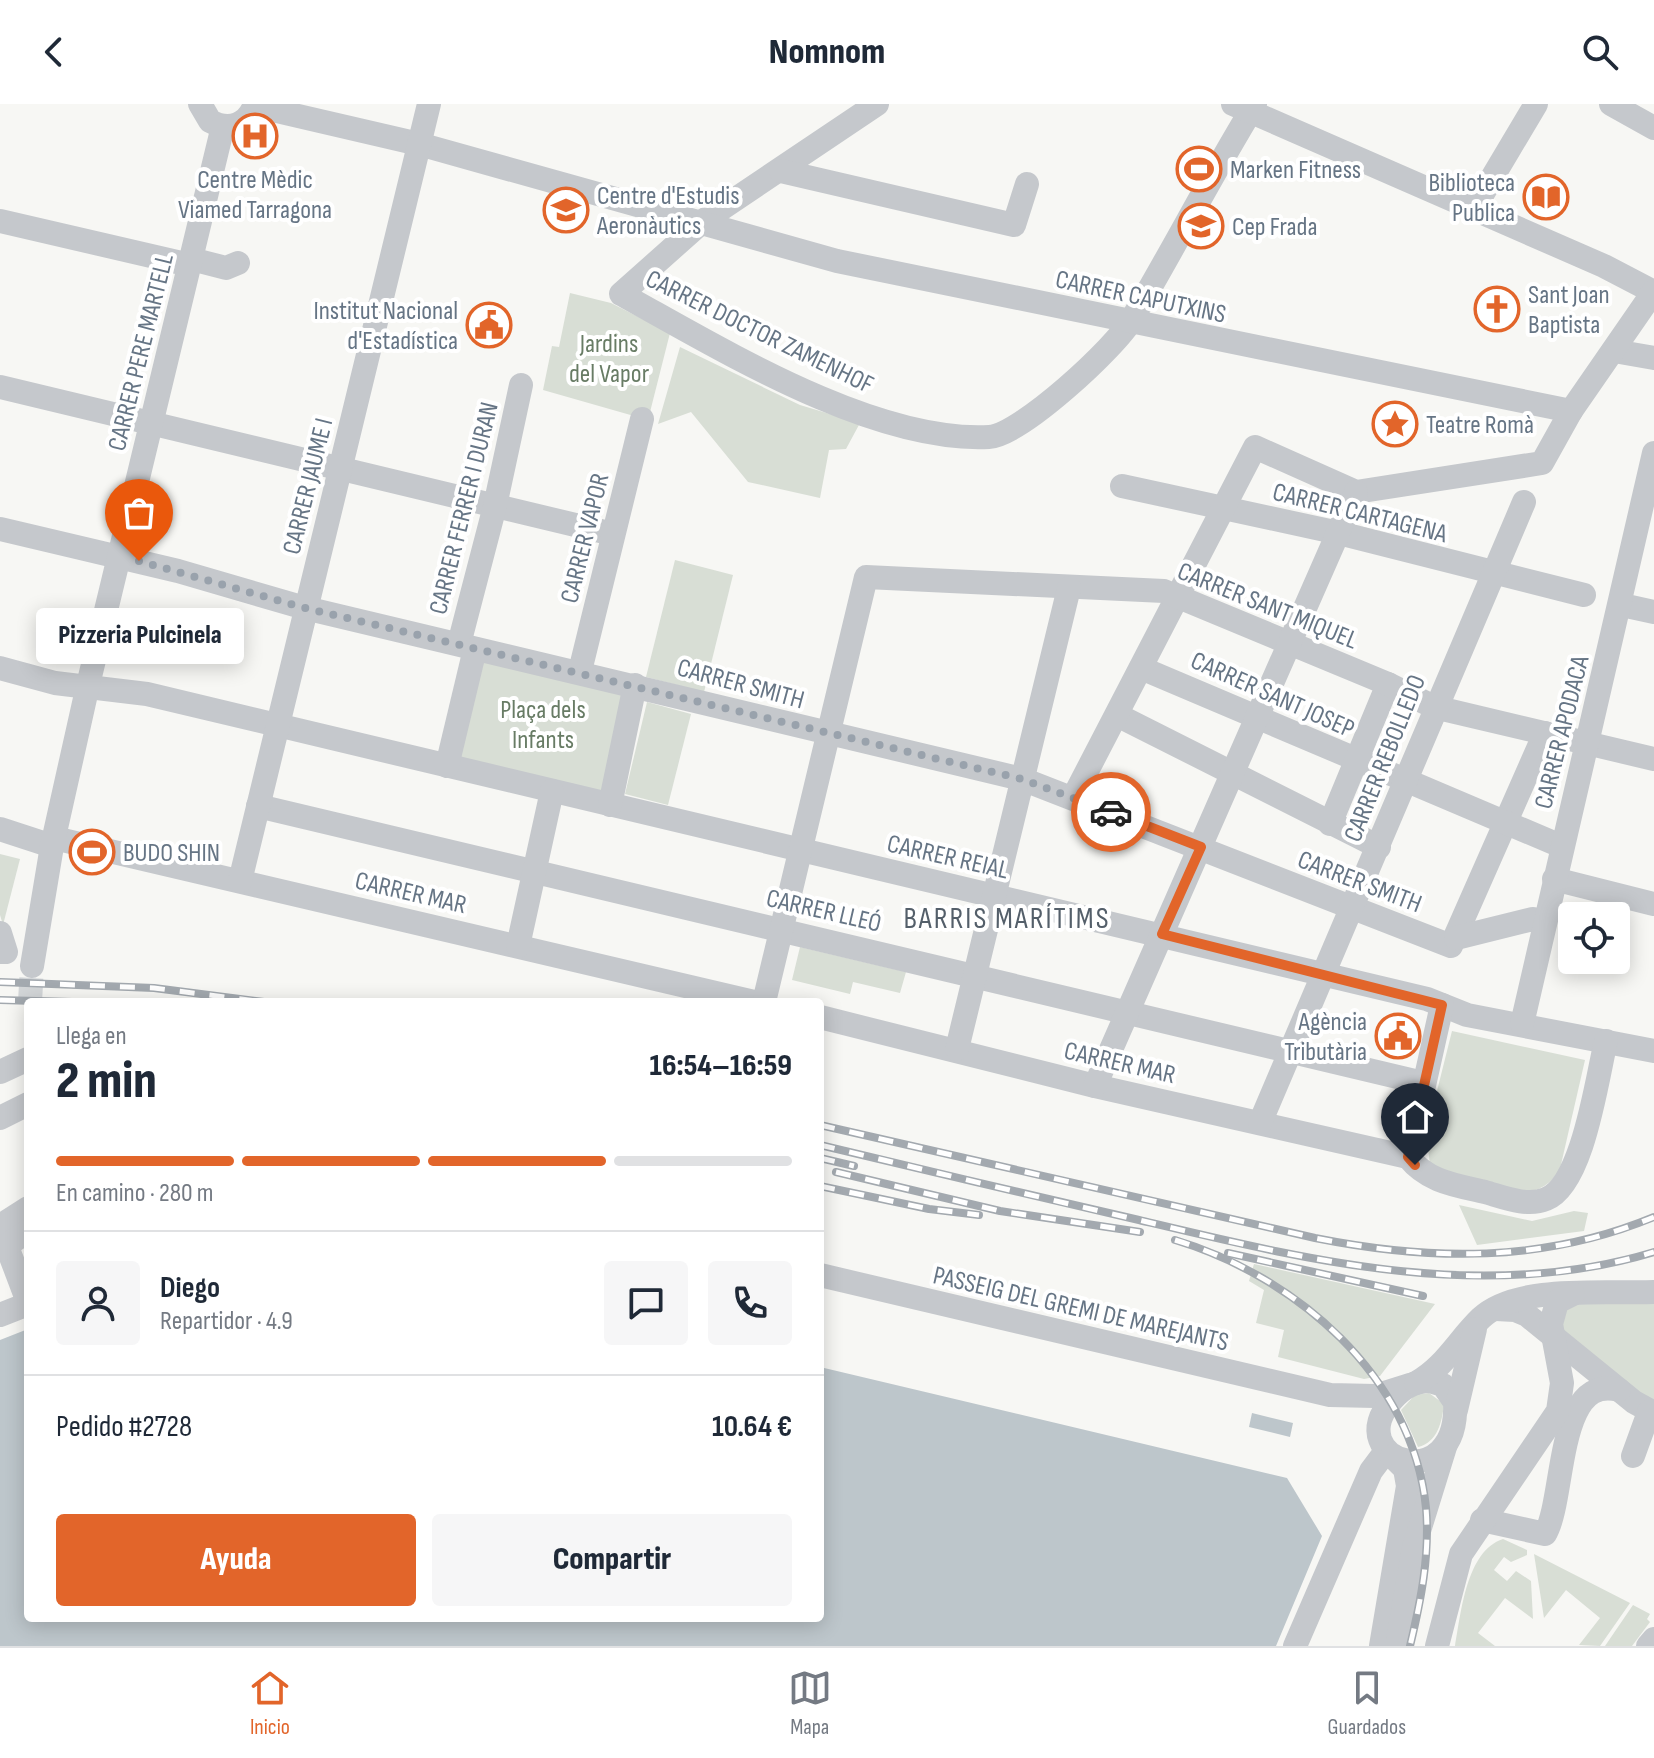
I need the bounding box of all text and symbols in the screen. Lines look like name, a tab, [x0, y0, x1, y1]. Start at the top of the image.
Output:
icon: back	[32, 30, 76, 74]
icon: search	[1578, 30, 1622, 74]
text: Nomnom	[769, 31, 885, 74]
hospital icon: Centre Mèdic Viamed Tarragona	[231, 112, 279, 160]
sports icon: Marken Fitness	[1175, 145, 1223, 193]
place label: Marken Fitness	[1230, 155, 1361, 186]
place label: Centre Mèdic Viamed Tarragona	[178, 165, 332, 226]
place label: Biblioteca Publica	[1429, 168, 1515, 229]
library icon: Biblioteca Publica	[1522, 173, 1570, 221]
place label: Centre d'Estudis Aeronàutics	[596, 181, 739, 242]
school or university icon: Centre d'Estudis Aeronàutics	[542, 186, 590, 234]
school or university icon: Cep Frada	[1177, 202, 1225, 250]
place label: Cep Frada	[1232, 212, 1317, 243]
street label: CARRER PERE MARTELL	[102, 250, 181, 454]
street label: CARRER DOCTOR ZAMENHOF	[640, 264, 878, 401]
street label: CARRER CAPUTXINS	[1053, 264, 1229, 331]
place label: Sant Joan Baptista	[1528, 280, 1610, 341]
church icon: Sant Joan Baptista	[1473, 285, 1521, 333]
place label: Institut Nacional d'Estadística	[313, 296, 458, 357]
public building icon: Institut Nacional d'Estadística	[465, 301, 513, 349]
park label: Jardins del Vapor	[569, 329, 650, 390]
street label: CARRER FERRER I DURAN	[423, 399, 506, 618]
place icon: Teatre Romà	[1371, 400, 1419, 448]
place label: Teatre Romà	[1426, 410, 1534, 441]
street label: CARRER JAUME I	[277, 415, 340, 558]
street label: CARRER VAPOR	[554, 470, 617, 606]
street label: CARRER CARTAGENA	[1269, 477, 1451, 550]
pin	[105, 479, 173, 561]
icon: bag	[117, 491, 161, 535]
street label: CARRER SANT MIQUEL	[1173, 556, 1362, 657]
callout: Pizzeria Pulcinela	[35, 609, 243, 665]
text: Pizzeria Pulcinela	[58, 620, 222, 651]
street label: CARRER SANT JOSEP	[1186, 645, 1359, 745]
street label: CARRER APODACA	[1528, 652, 1597, 812]
street label: CARRER SMITH	[674, 653, 808, 716]
street label: CARRER REBOLLEDO	[1338, 671, 1433, 847]
park label: Plaça dels Infants	[500, 695, 586, 756]
courier	[1071, 772, 1151, 852]
icon: car	[1089, 790, 1133, 834]
sports icon: BUDO SHIN	[68, 828, 116, 876]
street label: CARRER REIAL	[884, 828, 1012, 887]
place label: BUDO SHIN	[123, 838, 220, 869]
street label: CARRER SMITH	[1293, 845, 1426, 920]
street label: CARRER MAR	[352, 866, 469, 921]
street label: CARRER LLEÓ	[763, 883, 884, 940]
district label: BARRIS MARÍTIMS	[904, 901, 1111, 937]
map controls	[1558, 902, 1630, 974]
button: locate	[1558, 902, 1630, 974]
place label: Agència Tributària	[1284, 1007, 1367, 1068]
public building icon: Agència Tributària	[1374, 1012, 1422, 1060]
text: Llega en	[56, 1021, 127, 1052]
street label: CARRER MAR	[1061, 1036, 1178, 1091]
text: 16:54–16:59	[650, 1048, 792, 1084]
text: 2 min	[56, 1050, 157, 1113]
pin	[1381, 1083, 1449, 1165]
icon: home	[1393, 1095, 1437, 1139]
text: En camino · 280 m	[56, 1178, 213, 1209]
street label: PASSEIG DEL GREMI DE MAREJANTS	[930, 1260, 1231, 1359]
button: person	[56, 1261, 140, 1345]
button: chat	[604, 1261, 688, 1345]
button: phone	[708, 1261, 792, 1345]
text: Diego	[160, 1270, 220, 1306]
text: Repartidor · 4.9	[160, 1306, 293, 1337]
text: Pedido #2728	[56, 1409, 192, 1445]
text: 10.64 €	[712, 1409, 792, 1445]
button: Ayuda	[56, 1514, 416, 1606]
button: Compartir	[432, 1514, 792, 1606]
tab: Inicio	[248, 1666, 292, 1741]
tab: Mapa	[788, 1666, 832, 1741]
tab: Guardados	[1328, 1666, 1406, 1741]

